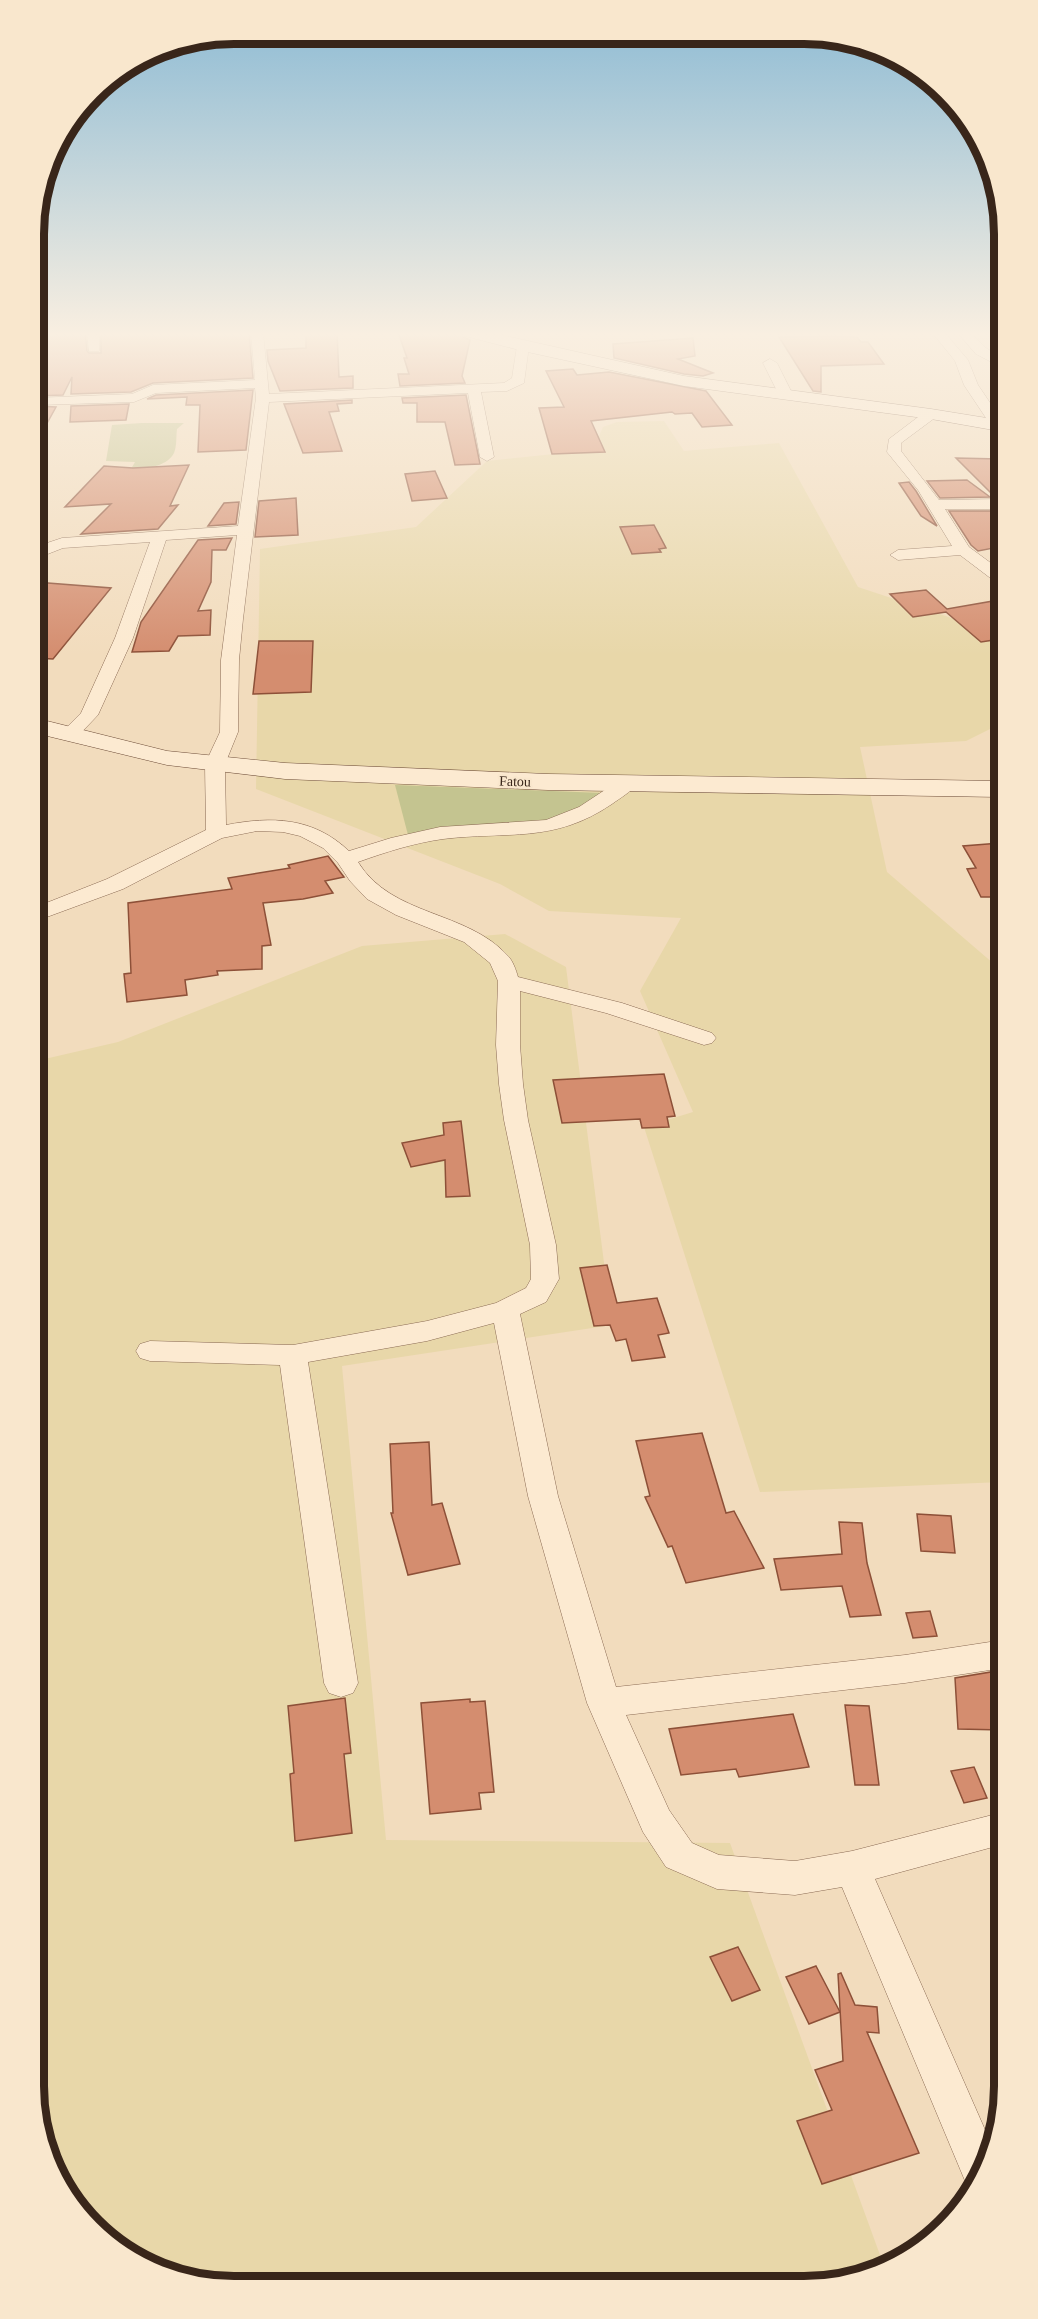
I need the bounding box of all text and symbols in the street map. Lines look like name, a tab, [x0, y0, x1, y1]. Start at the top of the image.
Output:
street label: Fatou	[499, 773, 531, 790]

